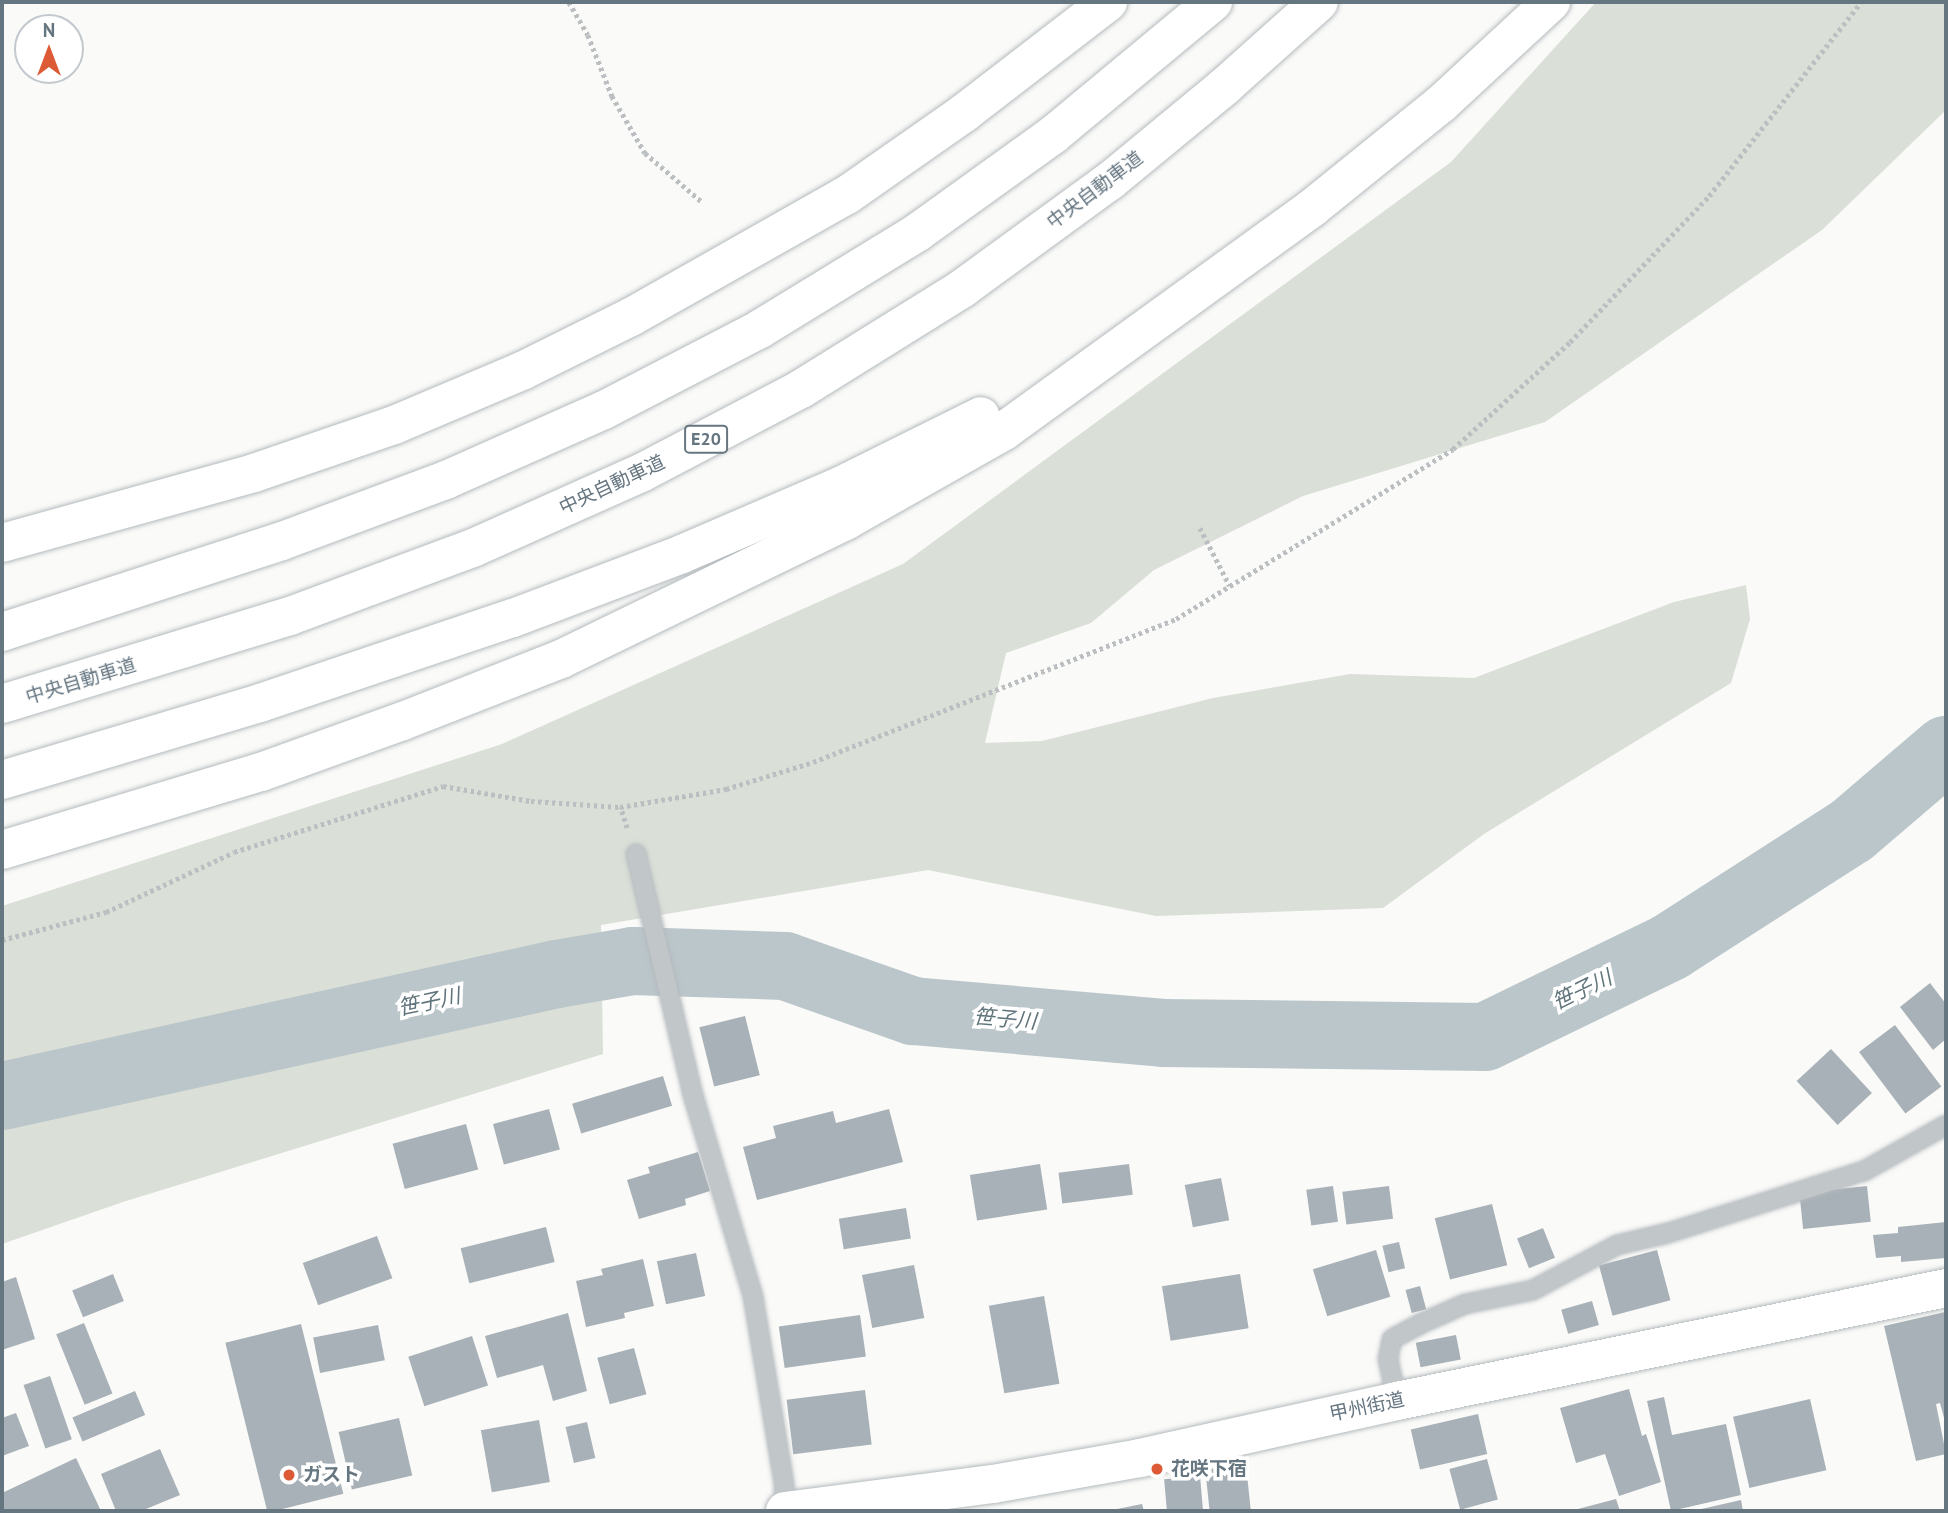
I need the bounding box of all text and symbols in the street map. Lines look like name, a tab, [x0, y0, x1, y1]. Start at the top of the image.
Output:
north arrow	[14, 14, 84, 84]
text: N	[43, 18, 55, 42]
street label: 中央自動車道	[1043, 147, 1147, 233]
road number: E20	[683, 424, 729, 454]
street label: 中央自動車道	[556, 451, 668, 519]
street label: 中央自動車道	[23, 653, 139, 709]
water label: 笹子川	[1548, 965, 1616, 1015]
water label: 笹子川	[396, 983, 462, 1021]
water label: 笹子川	[973, 1004, 1037, 1034]
street label: 甲州街道	[1327, 1388, 1407, 1426]
place label: 花咲下宿	[1171, 1458, 1247, 1480]
marker: 花咲下宿	[1149, 1461, 1165, 1477]
place label: ガスト	[303, 1464, 360, 1486]
marker: ガスト	[281, 1467, 297, 1483]

